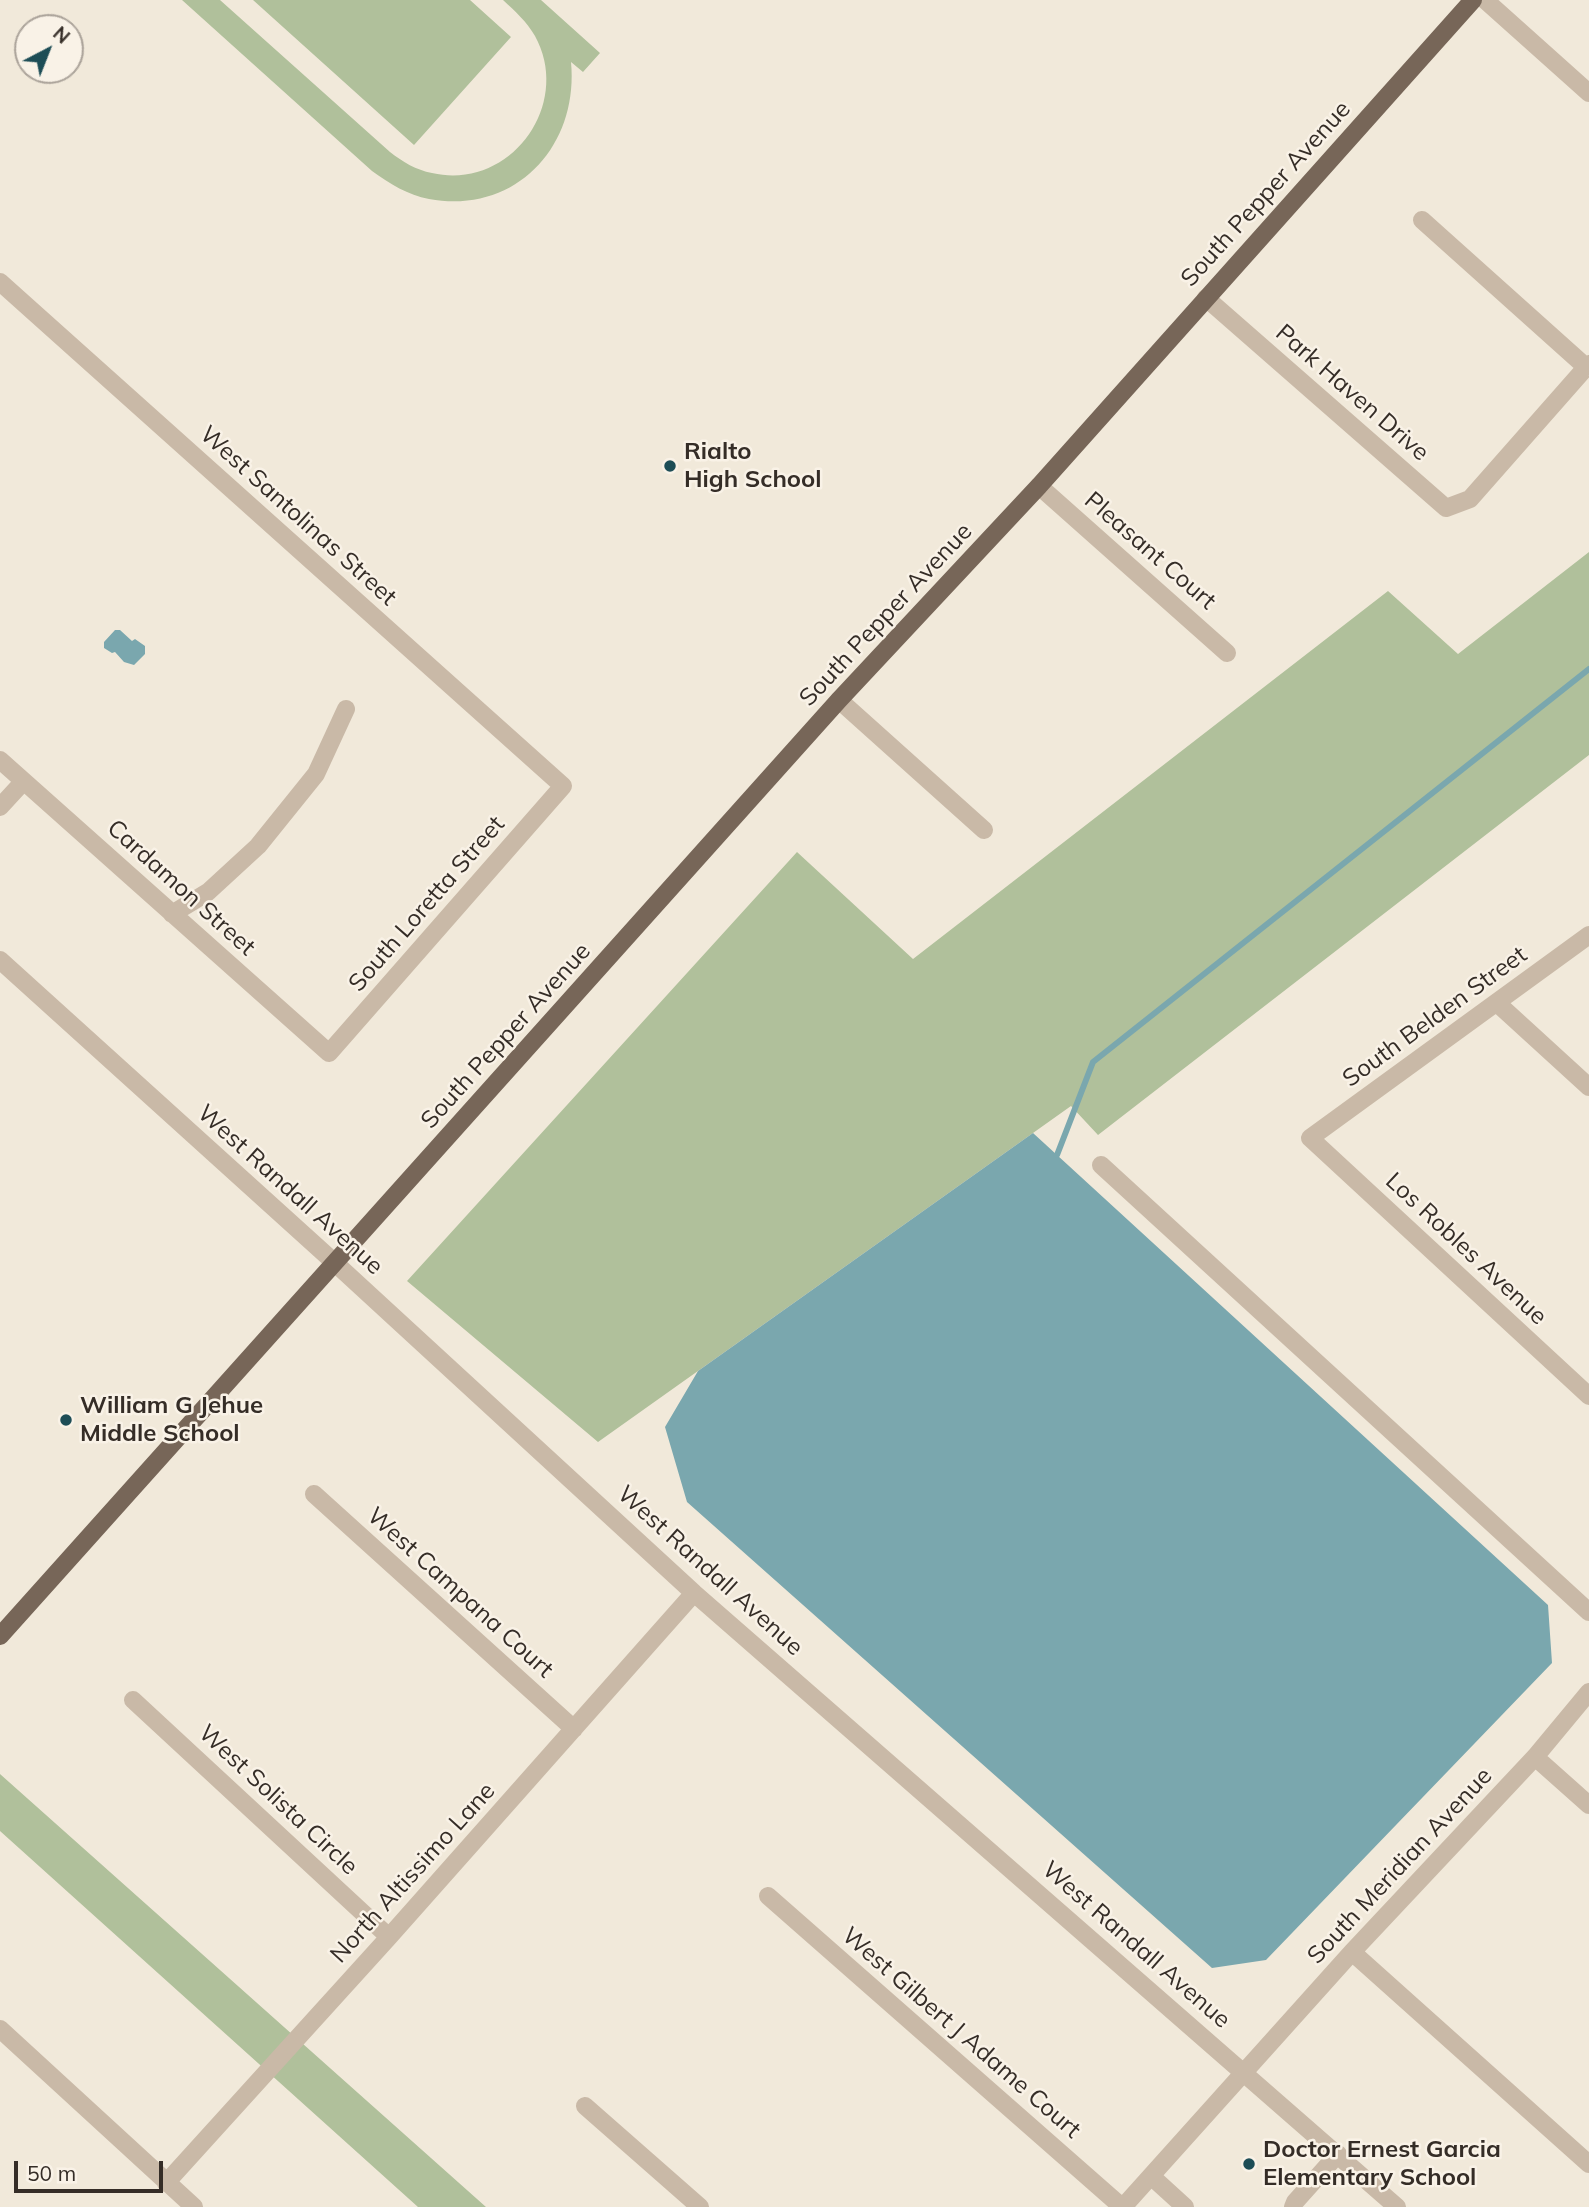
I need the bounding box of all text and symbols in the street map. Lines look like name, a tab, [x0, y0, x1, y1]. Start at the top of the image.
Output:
north arrow	[14, 14, 84, 84]
text: N	[48, 21, 75, 49]
street label: South Pepper Avenue	[1175, 95, 1357, 293]
street label: Park Haven Drive	[1270, 319, 1434, 467]
street label: West Santolinas Street	[194, 420, 402, 612]
place label: Rialto High School	[684, 438, 822, 494]
marker: Rialto High School	[662, 458, 678, 474]
street label: Pleasant Court	[1078, 486, 1222, 616]
street label: South Pepper Avenue	[794, 517, 978, 713]
street label: South Loretta Street	[343, 810, 511, 998]
street label: Cardamon Street	[101, 814, 261, 962]
street label: South Pepper Avenue	[415, 937, 597, 1135]
street label: South Belden Street	[1337, 941, 1533, 1093]
street label: West Randall Avenue	[191, 1099, 389, 1281]
street label: Los Robles Avenue	[1379, 1167, 1553, 1331]
place label: William G Jehue Middle School	[80, 1392, 263, 1448]
marker: William G Jehue Middle School	[58, 1412, 74, 1428]
street label: West Randall Avenue	[611, 1480, 809, 1662]
street label: West Campana Court	[361, 1502, 559, 1684]
street label: West Solista Circle	[192, 1719, 364, 1881]
street label: South Meridian Avenue	[1302, 1762, 1498, 1970]
street label: North Altissimo Lane	[325, 1777, 501, 1969]
street label: West Randall Avenue	[1036, 1855, 1236, 2035]
street label: West Gilbert J Adame Court	[836, 1921, 1086, 2145]
place label: Doctor Ernest Garcia Elementary School	[1263, 2136, 1501, 2192]
scale bar	[18, 2148, 166, 2192]
marker: Doctor Ernest Garcia Elementary School	[1241, 2156, 1257, 2172]
text: 50 m	[27, 2160, 76, 2186]

